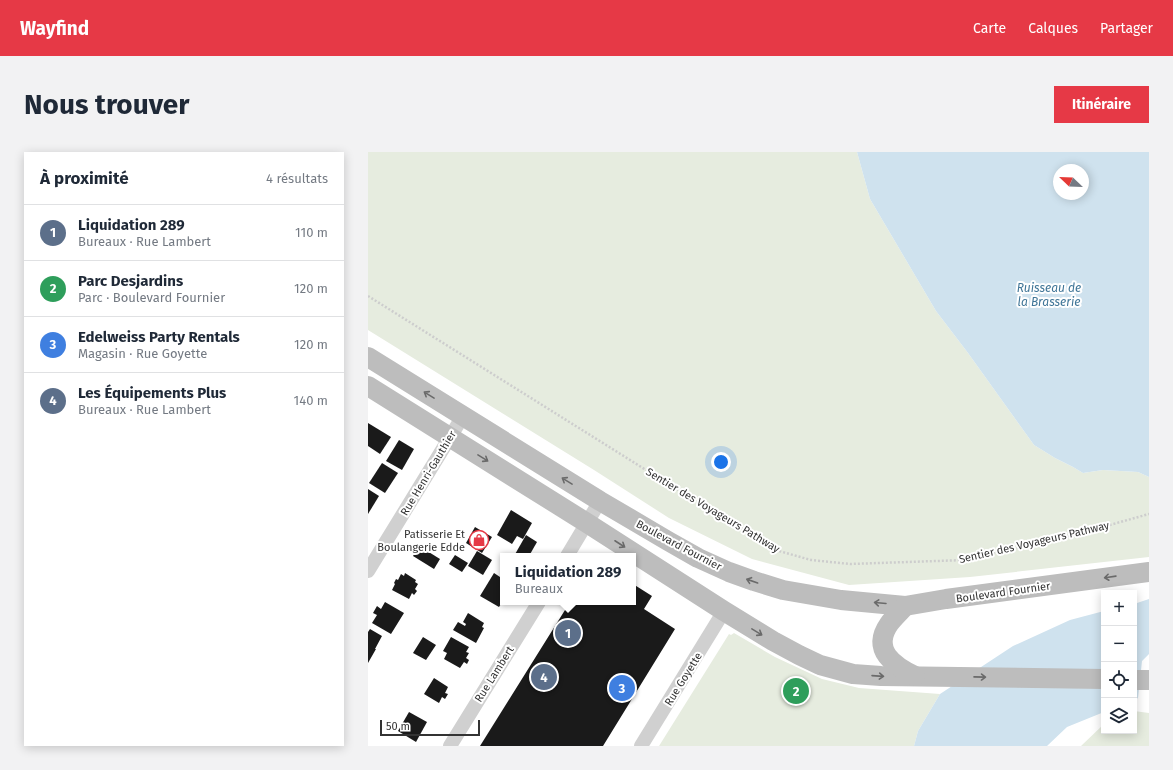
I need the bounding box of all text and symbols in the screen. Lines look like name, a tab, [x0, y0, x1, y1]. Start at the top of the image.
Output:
text: Wayfind	[20, 17, 89, 40]
text: Carte	[973, 20, 1006, 37]
text: Calques	[1028, 20, 1078, 37]
text: Partager	[1100, 20, 1153, 37]
button: Itinéraire	[1054, 86, 1149, 123]
text: Nous trouver	[24, 88, 189, 121]
north arrow	[1053, 164, 1089, 200]
text: À proximité	[40, 168, 129, 189]
text: 4 résultats	[266, 171, 328, 186]
text: Liquidation 289	[78, 216, 185, 234]
text: 1	[50, 225, 56, 240]
text: 110 m	[295, 225, 328, 240]
text: Bureaux · Rue Lambert	[78, 234, 211, 249]
text: Parc Desjardins	[78, 272, 183, 290]
text: 2	[50, 281, 56, 296]
text: 120 m	[294, 281, 328, 296]
water label: Ruisseau de la Brasserie	[1017, 281, 1081, 309]
text: Parc · Boulevard Fournier	[78, 290, 225, 305]
text: Edelweiss Party Rentals	[78, 328, 240, 346]
text: 3	[50, 337, 56, 352]
text: 120 m	[294, 337, 328, 352]
text: Magasin · Rue Goyette	[78, 346, 207, 361]
text: Les Équipements Plus	[78, 384, 226, 402]
one-way arrow	[423, 391, 435, 399]
text: 4	[49, 393, 57, 408]
text: 140 m	[294, 393, 328, 408]
text: Bureaux · Rue Lambert	[78, 402, 211, 417]
street label: Rue Henri-Gauthier	[398, 428, 459, 518]
your location	[711, 452, 731, 472]
one-way arrow	[477, 454, 488, 462]
street label: Sentier des Voyageurs Pathway	[643, 465, 783, 556]
one-way arrow	[561, 476, 573, 484]
street label: Boulevard Fournier	[634, 517, 724, 574]
street label: Sentier des Voyageurs Pathway	[958, 519, 1111, 566]
place label: Patisserie Et Boulangerie Edde	[377, 528, 465, 554]
shop icon: Patisserie Et Boulangerie Edde	[468, 529, 490, 551]
one-way arrow	[614, 540, 625, 548]
popup	[500, 553, 636, 605]
text: Liquidation 289	[515, 563, 621, 581]
one-way arrow	[1104, 573, 1117, 581]
one-way arrow	[747, 576, 759, 584]
street label: Boulevard Fournier	[955, 579, 1052, 606]
text: Bureaux	[515, 581, 563, 596]
map controls	[1101, 590, 1137, 734]
button: +	[1101, 590, 1137, 626]
one-way arrow	[874, 600, 887, 607]
pin: 1	[555, 618, 581, 648]
button: −	[1101, 626, 1137, 662]
one-way arrow	[751, 628, 763, 636]
street label: Rue Lambert	[472, 644, 517, 705]
street label: Rue Goyette	[662, 650, 705, 708]
pin: 4	[531, 662, 557, 692]
button: locate	[1101, 662, 1137, 698]
one-way arrow	[871, 672, 884, 679]
pin: 3	[609, 673, 635, 703]
one-way arrow	[973, 674, 986, 681]
pin: 2	[783, 676, 809, 706]
button: layers	[1101, 698, 1137, 734]
scale bar	[380, 718, 480, 737]
text: 50 m	[386, 720, 410, 733]

